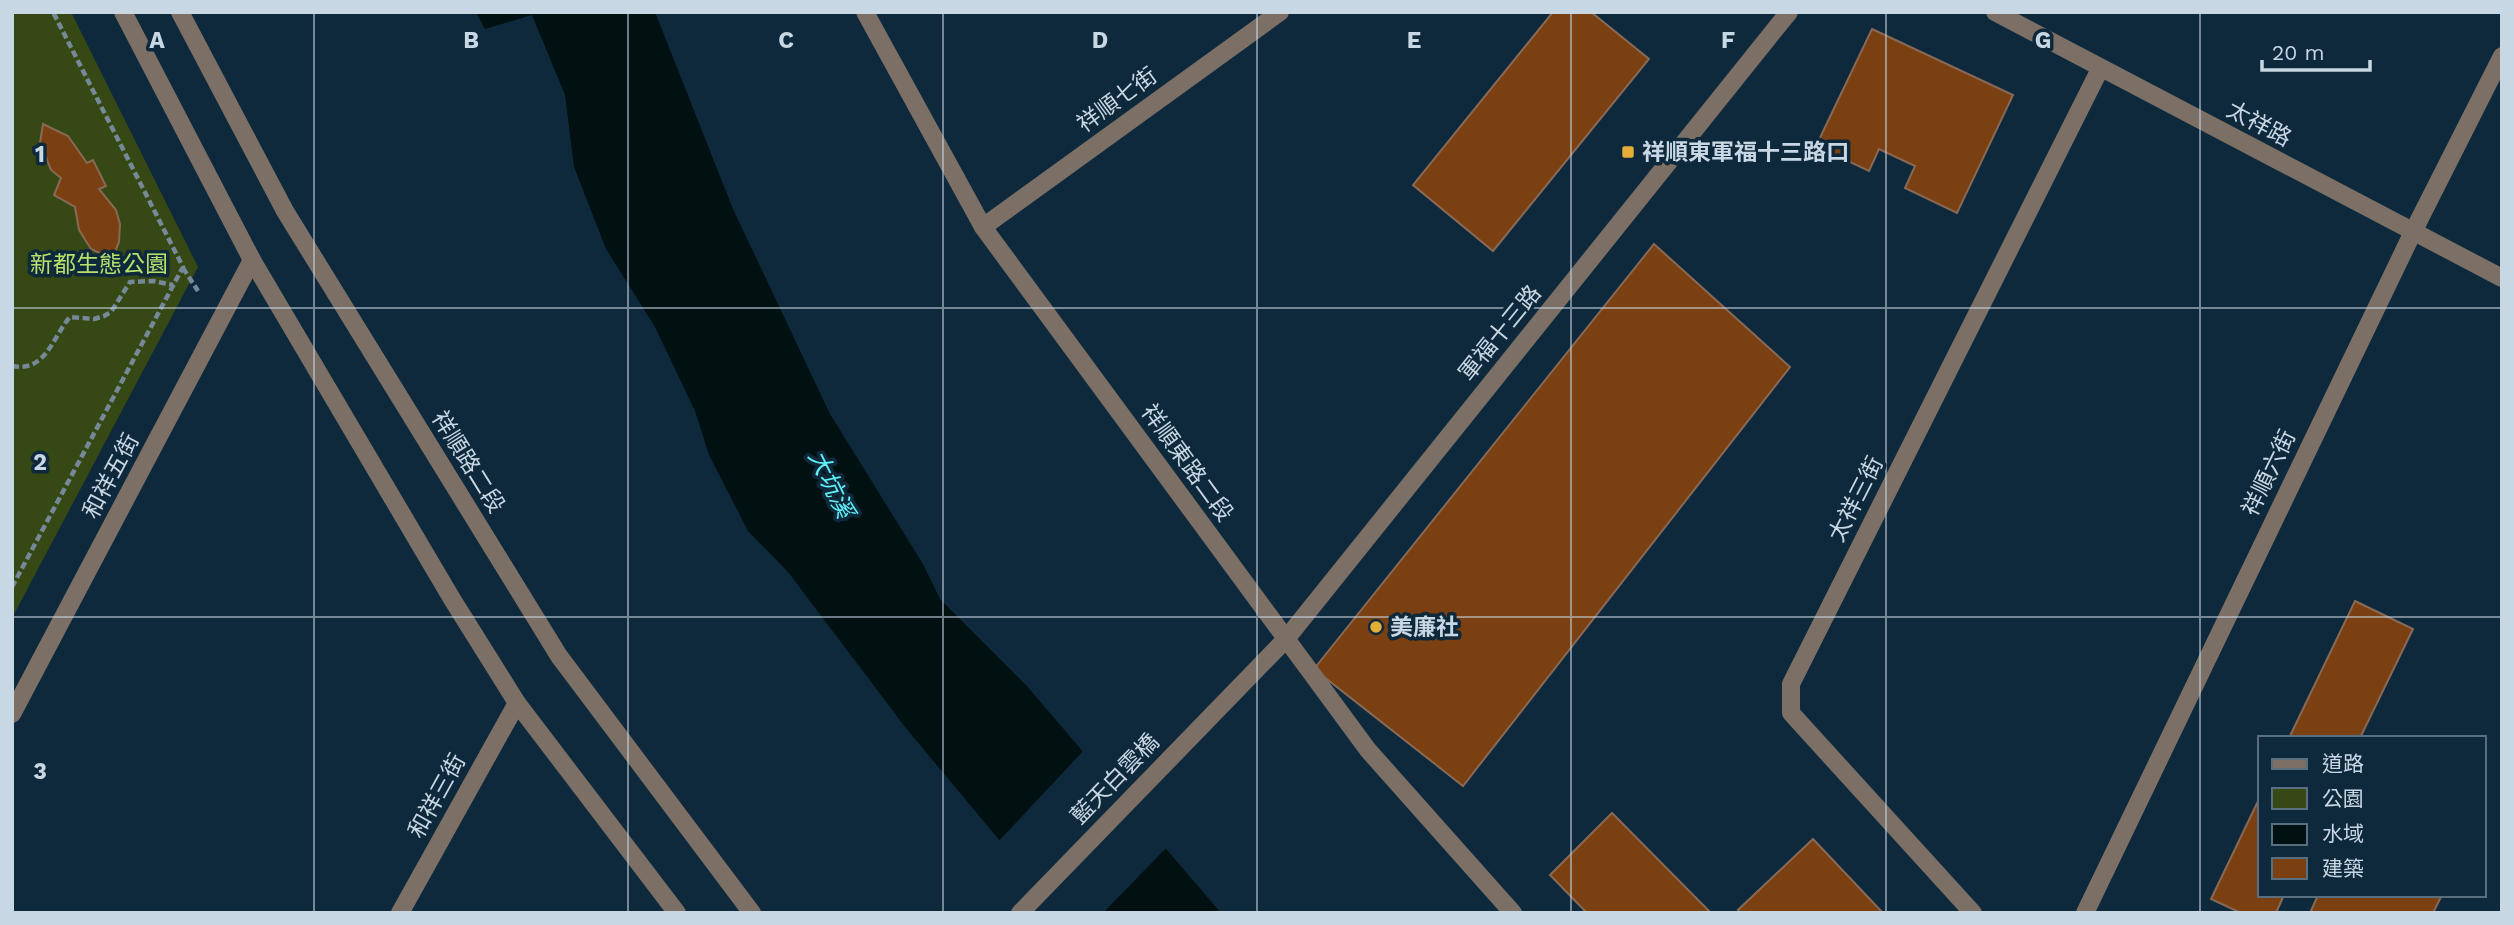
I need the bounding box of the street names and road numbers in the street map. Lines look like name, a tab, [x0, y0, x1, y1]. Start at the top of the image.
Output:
street label: 祥順七街	[1072, 62, 1162, 138]
street label: 太祥路	[2222, 96, 2296, 152]
street label: 軍福十三路	[1453, 280, 1547, 386]
street label: 祥順東路二段	[1136, 399, 1238, 527]
street label: 祥順路二段	[426, 406, 510, 518]
street label: 祥順六街	[2237, 426, 2301, 520]
street label: 和祥五街	[77, 429, 145, 523]
street label: 太祥三街	[1823, 452, 1889, 546]
street label: 藍天白雲橋	[1065, 728, 1165, 830]
street label: 和祥三街	[403, 749, 471, 843]

